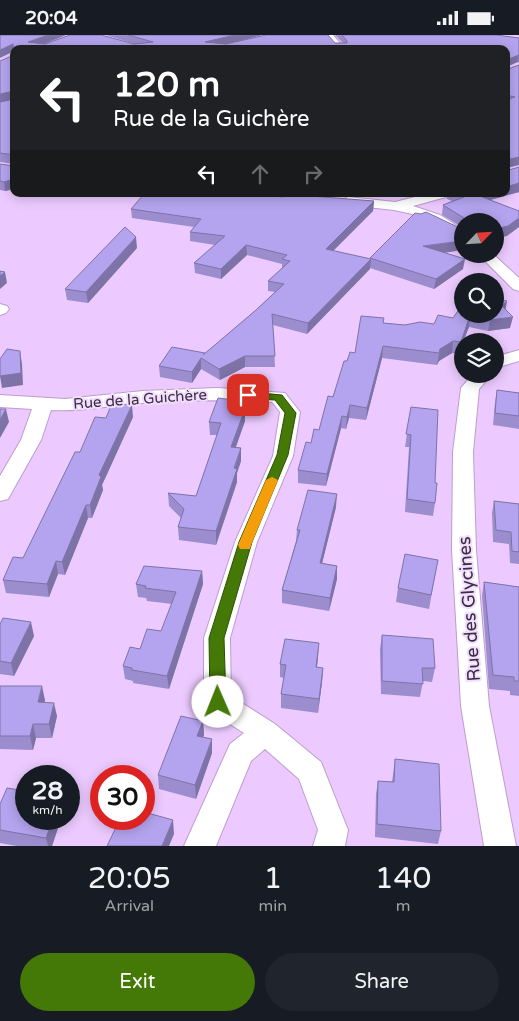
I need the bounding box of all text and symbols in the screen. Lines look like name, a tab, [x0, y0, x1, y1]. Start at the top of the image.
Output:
text: 20:04	[25, 7, 78, 29]
text: 120 m	[113, 64, 220, 106]
icon: left	[30, 65, 95, 130]
text: Rue de la Guichère	[113, 106, 310, 132]
icon: left	[193, 160, 221, 188]
icon: ahead	[246, 160, 274, 188]
icon: right	[299, 160, 327, 188]
north arrow	[454, 213, 504, 263]
map controls	[454, 213, 504, 383]
button: search	[454, 273, 504, 323]
button: layers	[454, 333, 504, 383]
pin	[227, 374, 269, 416]
icon: arrive	[234, 381, 262, 409]
street label: Rue de la Guichère	[73, 385, 207, 413]
street label: Rue des Glycines	[453, 536, 485, 682]
position arrow	[191, 675, 243, 727]
speed limit sign: 30	[90, 765, 155, 830]
text: 28	[32, 776, 63, 806]
text: km/h	[32, 803, 63, 817]
text: 20:05	[88, 860, 171, 897]
text: 1	[263, 860, 282, 897]
text: 140	[375, 860, 431, 897]
text: Arrival	[105, 896, 154, 916]
text: min	[259, 896, 287, 916]
text: m	[396, 896, 410, 916]
button: Exit	[20, 953, 255, 1011]
button: Share	[265, 953, 499, 1011]

